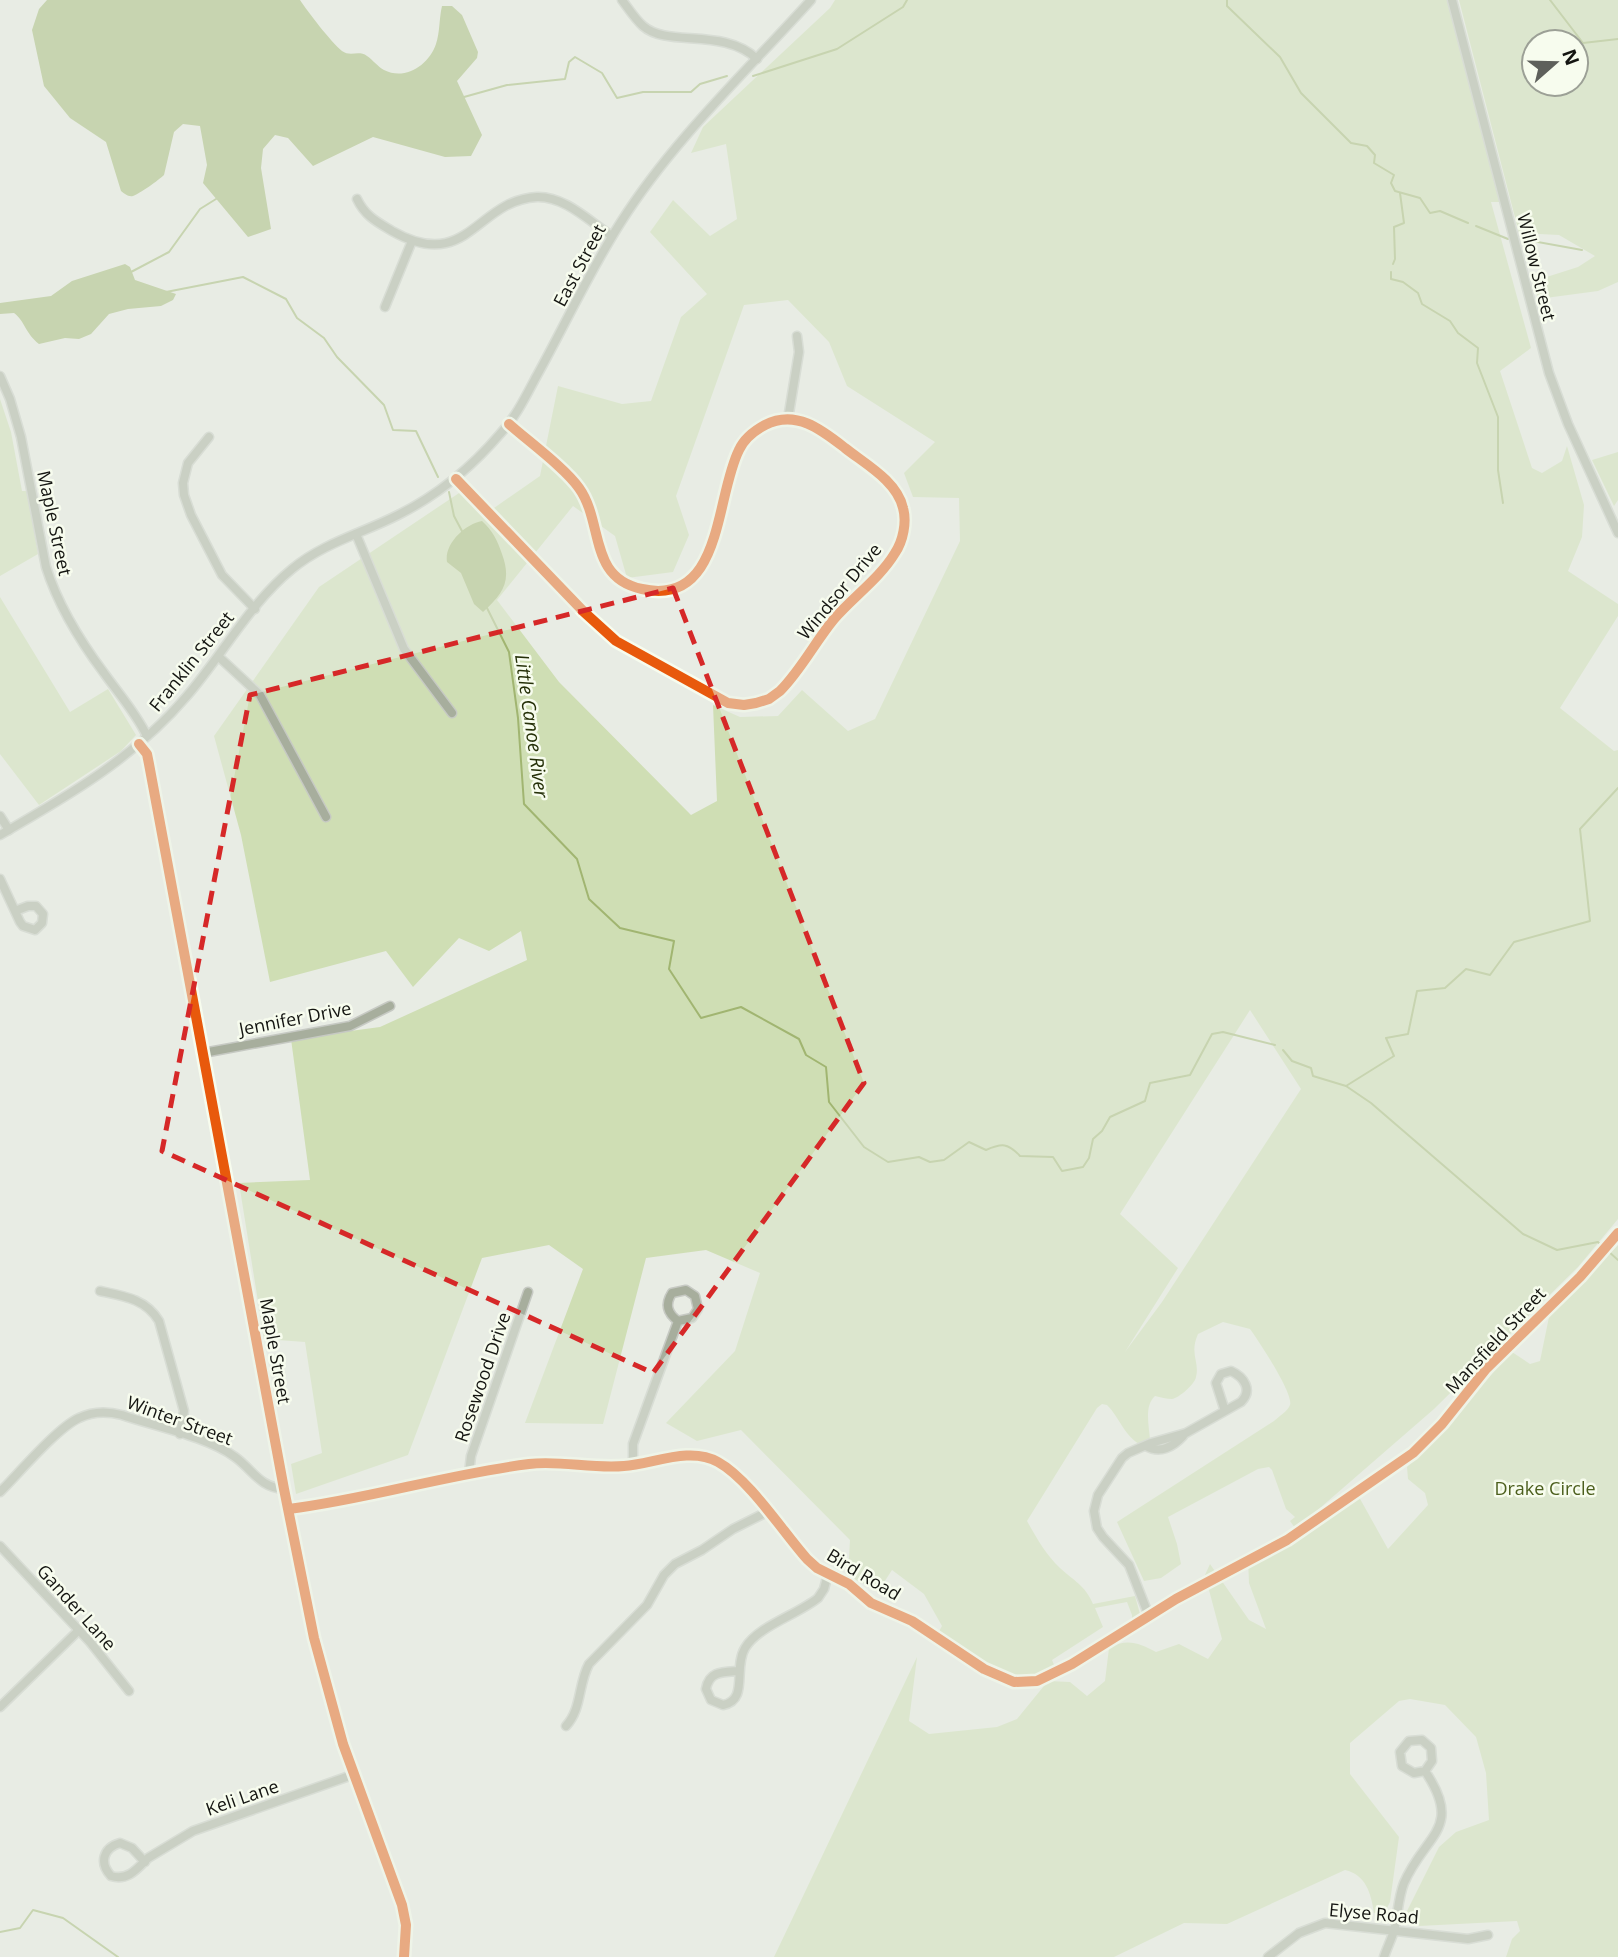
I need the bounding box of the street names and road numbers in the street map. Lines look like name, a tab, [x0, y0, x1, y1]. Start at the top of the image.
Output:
street label: Willow Street	[1512, 211, 1562, 323]
street label: East Street	[547, 220, 611, 310]
street label: Maple Street	[32, 468, 78, 578]
street label: Windsor Drive	[792, 538, 886, 644]
street label: Franklin Street	[143, 606, 239, 716]
street label: Jennifer Drive	[235, 995, 353, 1041]
street label: Mansfield Street	[1439, 1282, 1551, 1398]
street label: Maple Street	[255, 1296, 297, 1406]
street label: Rosewood Drive	[449, 1309, 515, 1445]
street label: Winter Street	[124, 1390, 236, 1450]
street label: Bird Road	[823, 1543, 905, 1605]
street label: Gander Lane	[32, 1559, 122, 1655]
street label: Keli Lane	[202, 1773, 282, 1821]
street label: Elyse Road	[1328, 1897, 1420, 1929]

